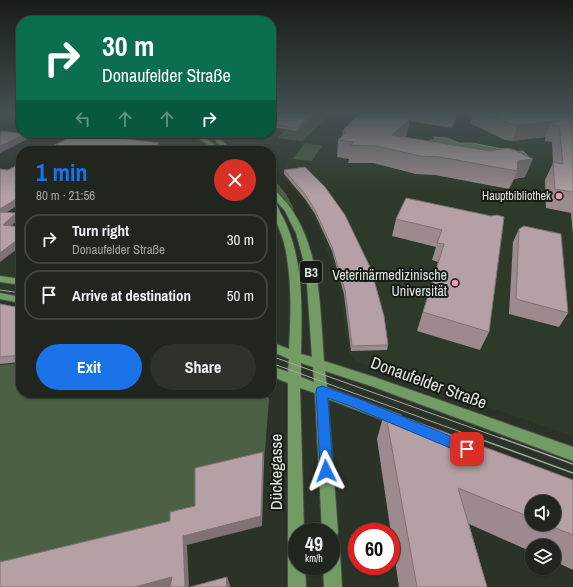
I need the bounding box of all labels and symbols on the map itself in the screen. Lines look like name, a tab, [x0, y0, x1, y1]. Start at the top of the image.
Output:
place label: Hauptbibliothek	[482, 188, 551, 204]
marker: Hauptbibliothek	[554, 191, 564, 201]
road number: B3	[300, 261, 322, 283]
place label: Veterinärmedizinische Universität	[332, 266, 447, 300]
marker: Veterinärmedizinische Universität	[450, 278, 460, 288]
street label: Donaufelder Straße	[368, 350, 490, 414]
pin	[450, 432, 484, 466]
street label: Dückegasse	[264, 433, 287, 510]
position arrow	[305, 450, 347, 492]
speed limit sign: 60	[348, 523, 400, 575]

